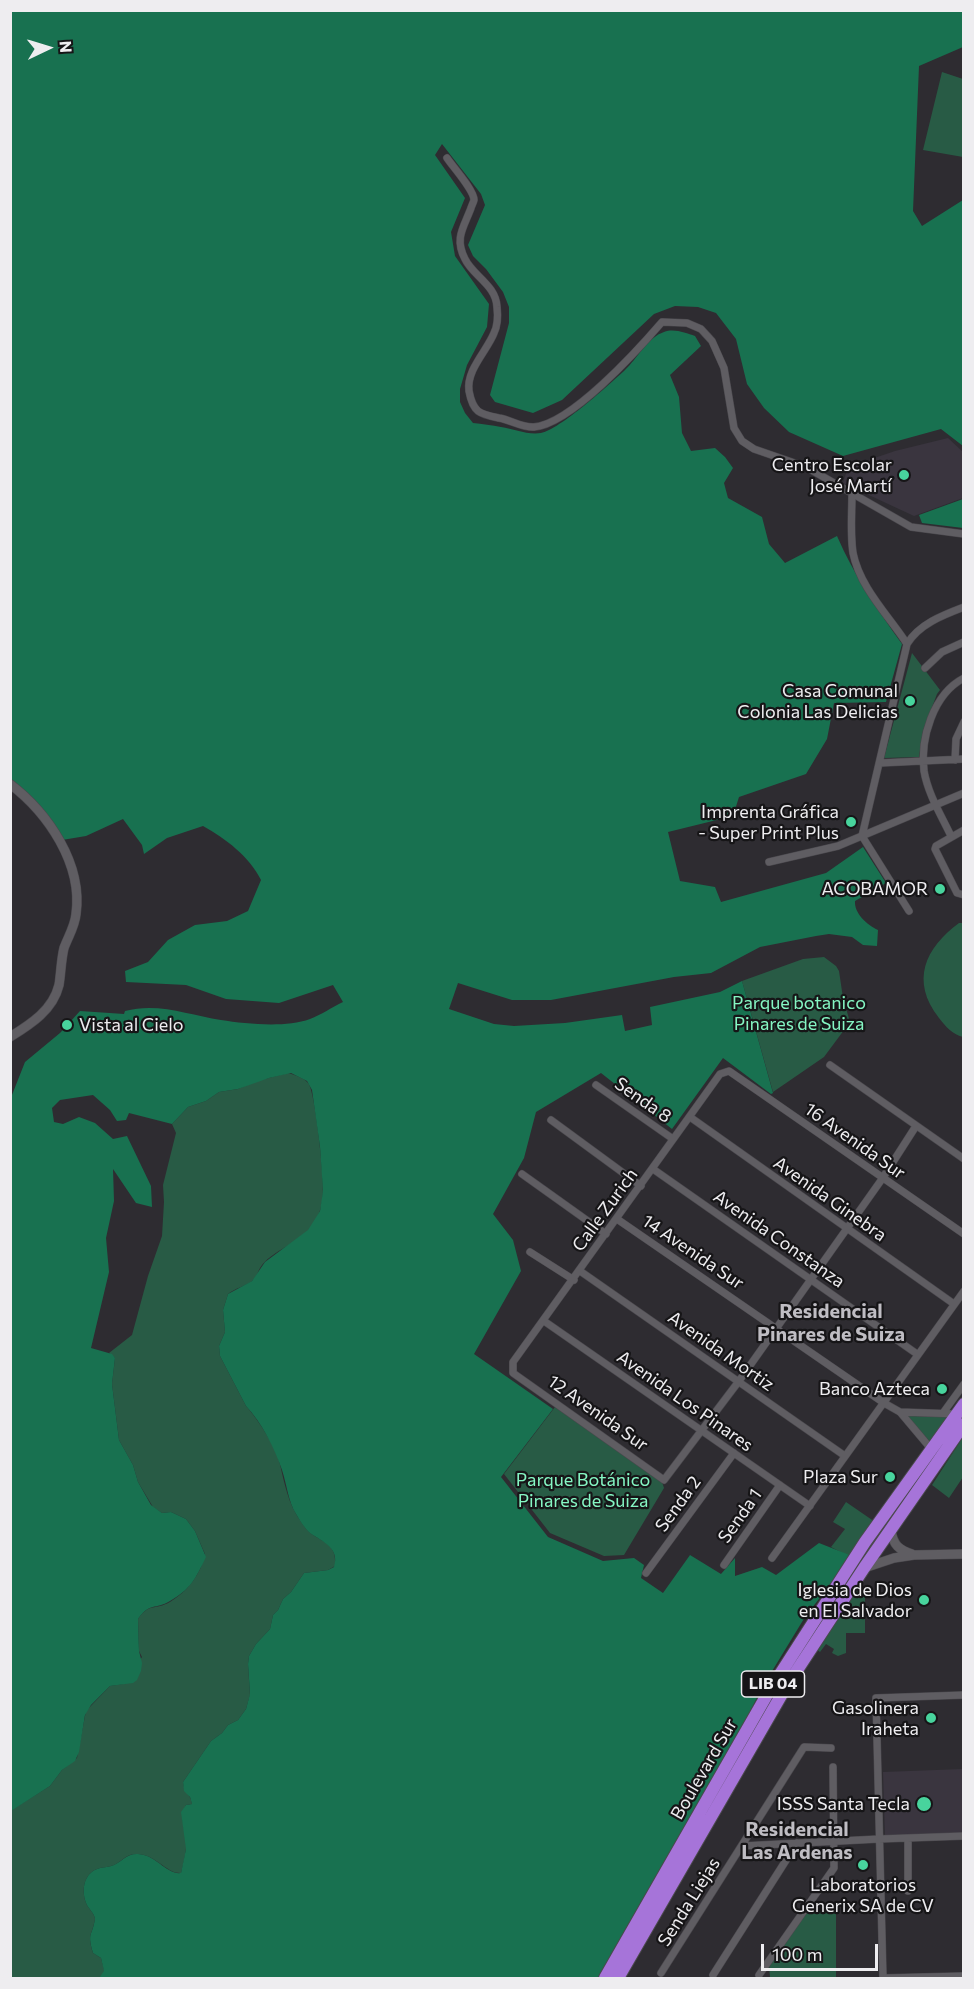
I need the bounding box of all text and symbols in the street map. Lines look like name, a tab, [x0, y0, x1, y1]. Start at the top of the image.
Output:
north arrow	[18, 18, 78, 78]
text: N	[57, 40, 76, 53]
place label: Centro Escolar José Martí	[772, 454, 892, 496]
marker: Centro Escolar José Martí	[897, 468, 911, 482]
place label: Casa Comunal Colonia Las Delicias	[737, 680, 898, 722]
marker: Casa Comunal Colonia Las Delicias	[903, 694, 917, 708]
place label: Imprenta Gráfica - Super Print Plus	[698, 801, 839, 844]
marker: Imprenta Gráfica - Super Print Plus	[844, 815, 858, 829]
place label: ACOBAMOR	[821, 878, 928, 900]
marker: ACOBAMOR	[933, 882, 947, 896]
park label: Parque botanico Pinares de Suiza	[732, 992, 866, 1034]
place label: Vista al Cielo	[79, 1014, 184, 1036]
marker: Vista al Cielo	[60, 1018, 74, 1032]
street label: Senda 8	[610, 1073, 676, 1127]
street label: 16 Avenida Sur	[800, 1098, 910, 1184]
street label: Avenida Ginebra	[769, 1152, 891, 1246]
street label: Calle Zurich	[568, 1164, 642, 1256]
street label: Avenida Constanza	[709, 1186, 849, 1292]
street label: 14 Avenida Sur	[638, 1210, 748, 1294]
district label: Residencial Pinares de Suiza	[757, 1299, 905, 1346]
street label: Avenida Mortiz	[664, 1306, 778, 1396]
street label: Avenida Los Pinares	[613, 1346, 757, 1456]
street label: 12 Avenida Sur	[544, 1371, 652, 1455]
place label: Banco Azteca	[819, 1378, 930, 1400]
marker: Banco Azteca	[935, 1382, 949, 1396]
place label: Plaza Sur	[803, 1466, 878, 1488]
park label: Parque Botánico Pinares de Suiza	[516, 1469, 650, 1512]
marker: Plaza Sur	[883, 1470, 897, 1484]
street label: Senda 2	[651, 1472, 705, 1536]
street label: Senda 1	[714, 1485, 766, 1547]
place label: Iglesia de Dios en El Salvador	[797, 1579, 912, 1622]
marker: Iglesia de Dios en El Salvador	[917, 1593, 931, 1607]
road number: LIB 04	[742, 1671, 804, 1697]
place label: Gasolinera Iraheta	[832, 1697, 919, 1740]
marker: Gasolinera Iraheta	[924, 1711, 938, 1725]
street label: Boulevard Sur	[666, 1715, 742, 1823]
place label: ISSS Santa Tecla	[777, 1793, 910, 1815]
marker: ISSS Santa Tecla	[915, 1795, 933, 1813]
district label: Residencial Las Ardenas	[741, 1817, 853, 1864]
street label: Senda Liejas	[653, 1854, 725, 1950]
marker: Laboratorios Generix SA de CV	[856, 1858, 870, 1872]
place label: Laboratorios Generix SA de CV	[792, 1874, 934, 1916]
scale bar	[764, 1932, 881, 1970]
text: 100 m	[772, 1943, 822, 1965]

